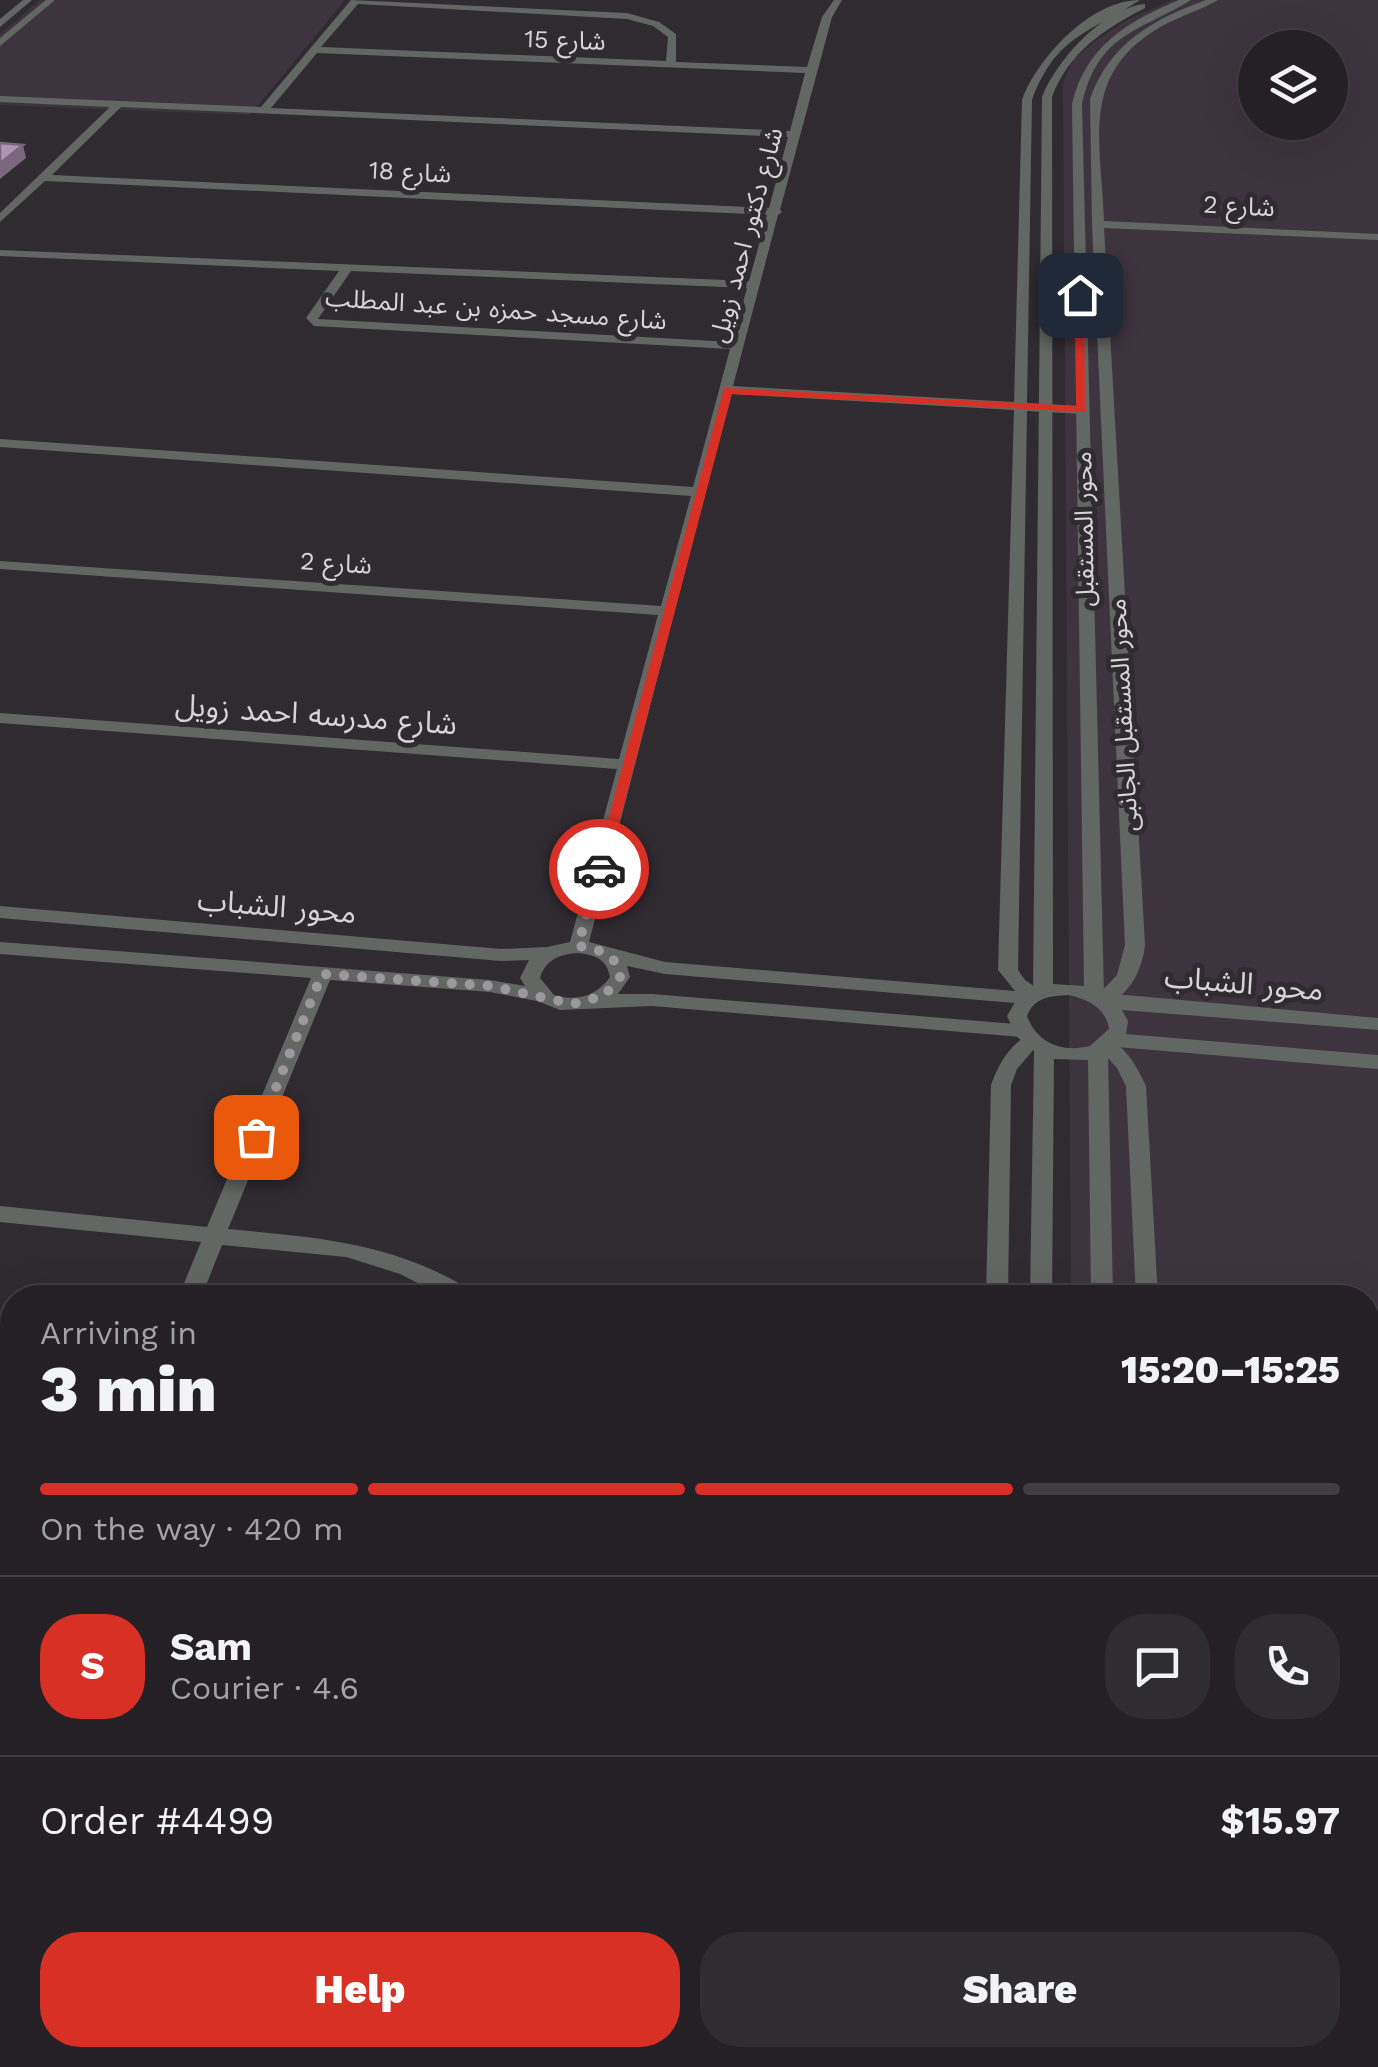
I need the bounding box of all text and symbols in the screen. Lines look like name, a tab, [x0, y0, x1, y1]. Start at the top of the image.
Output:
street label: شارع 15	[524, 24, 606, 60]
map controls	[1238, 30, 1348, 140]
button: layers	[1238, 30, 1348, 140]
street label: شارع دكتور احمد زويل	[703, 124, 793, 347]
street label: شارع 18	[368, 155, 452, 193]
street label: شارع 2	[1202, 190, 1276, 226]
pin	[1038, 253, 1123, 338]
icon: home	[1053, 268, 1108, 323]
street label: شارع مسجد حمزه بن عبد المطلب	[324, 283, 668, 339]
street label: محور المستقبل	[1068, 451, 1100, 607]
street label: شارع 2	[299, 546, 373, 584]
street label: محور المستقبل الجانبى	[1102, 598, 1144, 832]
street label: شارع مدرسه احمد زويل	[174, 687, 458, 746]
courier	[549, 819, 649, 919]
icon: car	[572, 842, 627, 897]
street label: محور الشباب	[196, 882, 358, 930]
street label: محور الشباب	[1163, 959, 1325, 1007]
pin	[214, 1095, 299, 1180]
icon: bag	[229, 1110, 284, 1165]
text: Arriving in	[40, 1314, 197, 1352]
text: 15:20–15:25	[1121, 1348, 1340, 1392]
text: 3 min	[40, 1351, 217, 1427]
text: On the way · 420 m	[40, 1510, 344, 1548]
button: chat	[1105, 1614, 1210, 1719]
button: phone	[1235, 1614, 1340, 1719]
text: Sam	[170, 1625, 252, 1669]
text: S	[80, 1644, 105, 1688]
text: Courier · 4.6	[170, 1669, 359, 1707]
text: Order #4499	[40, 1799, 274, 1843]
text: $15.97	[1221, 1799, 1340, 1843]
button: Help	[40, 1932, 680, 2047]
button: Share	[700, 1932, 1340, 2047]

